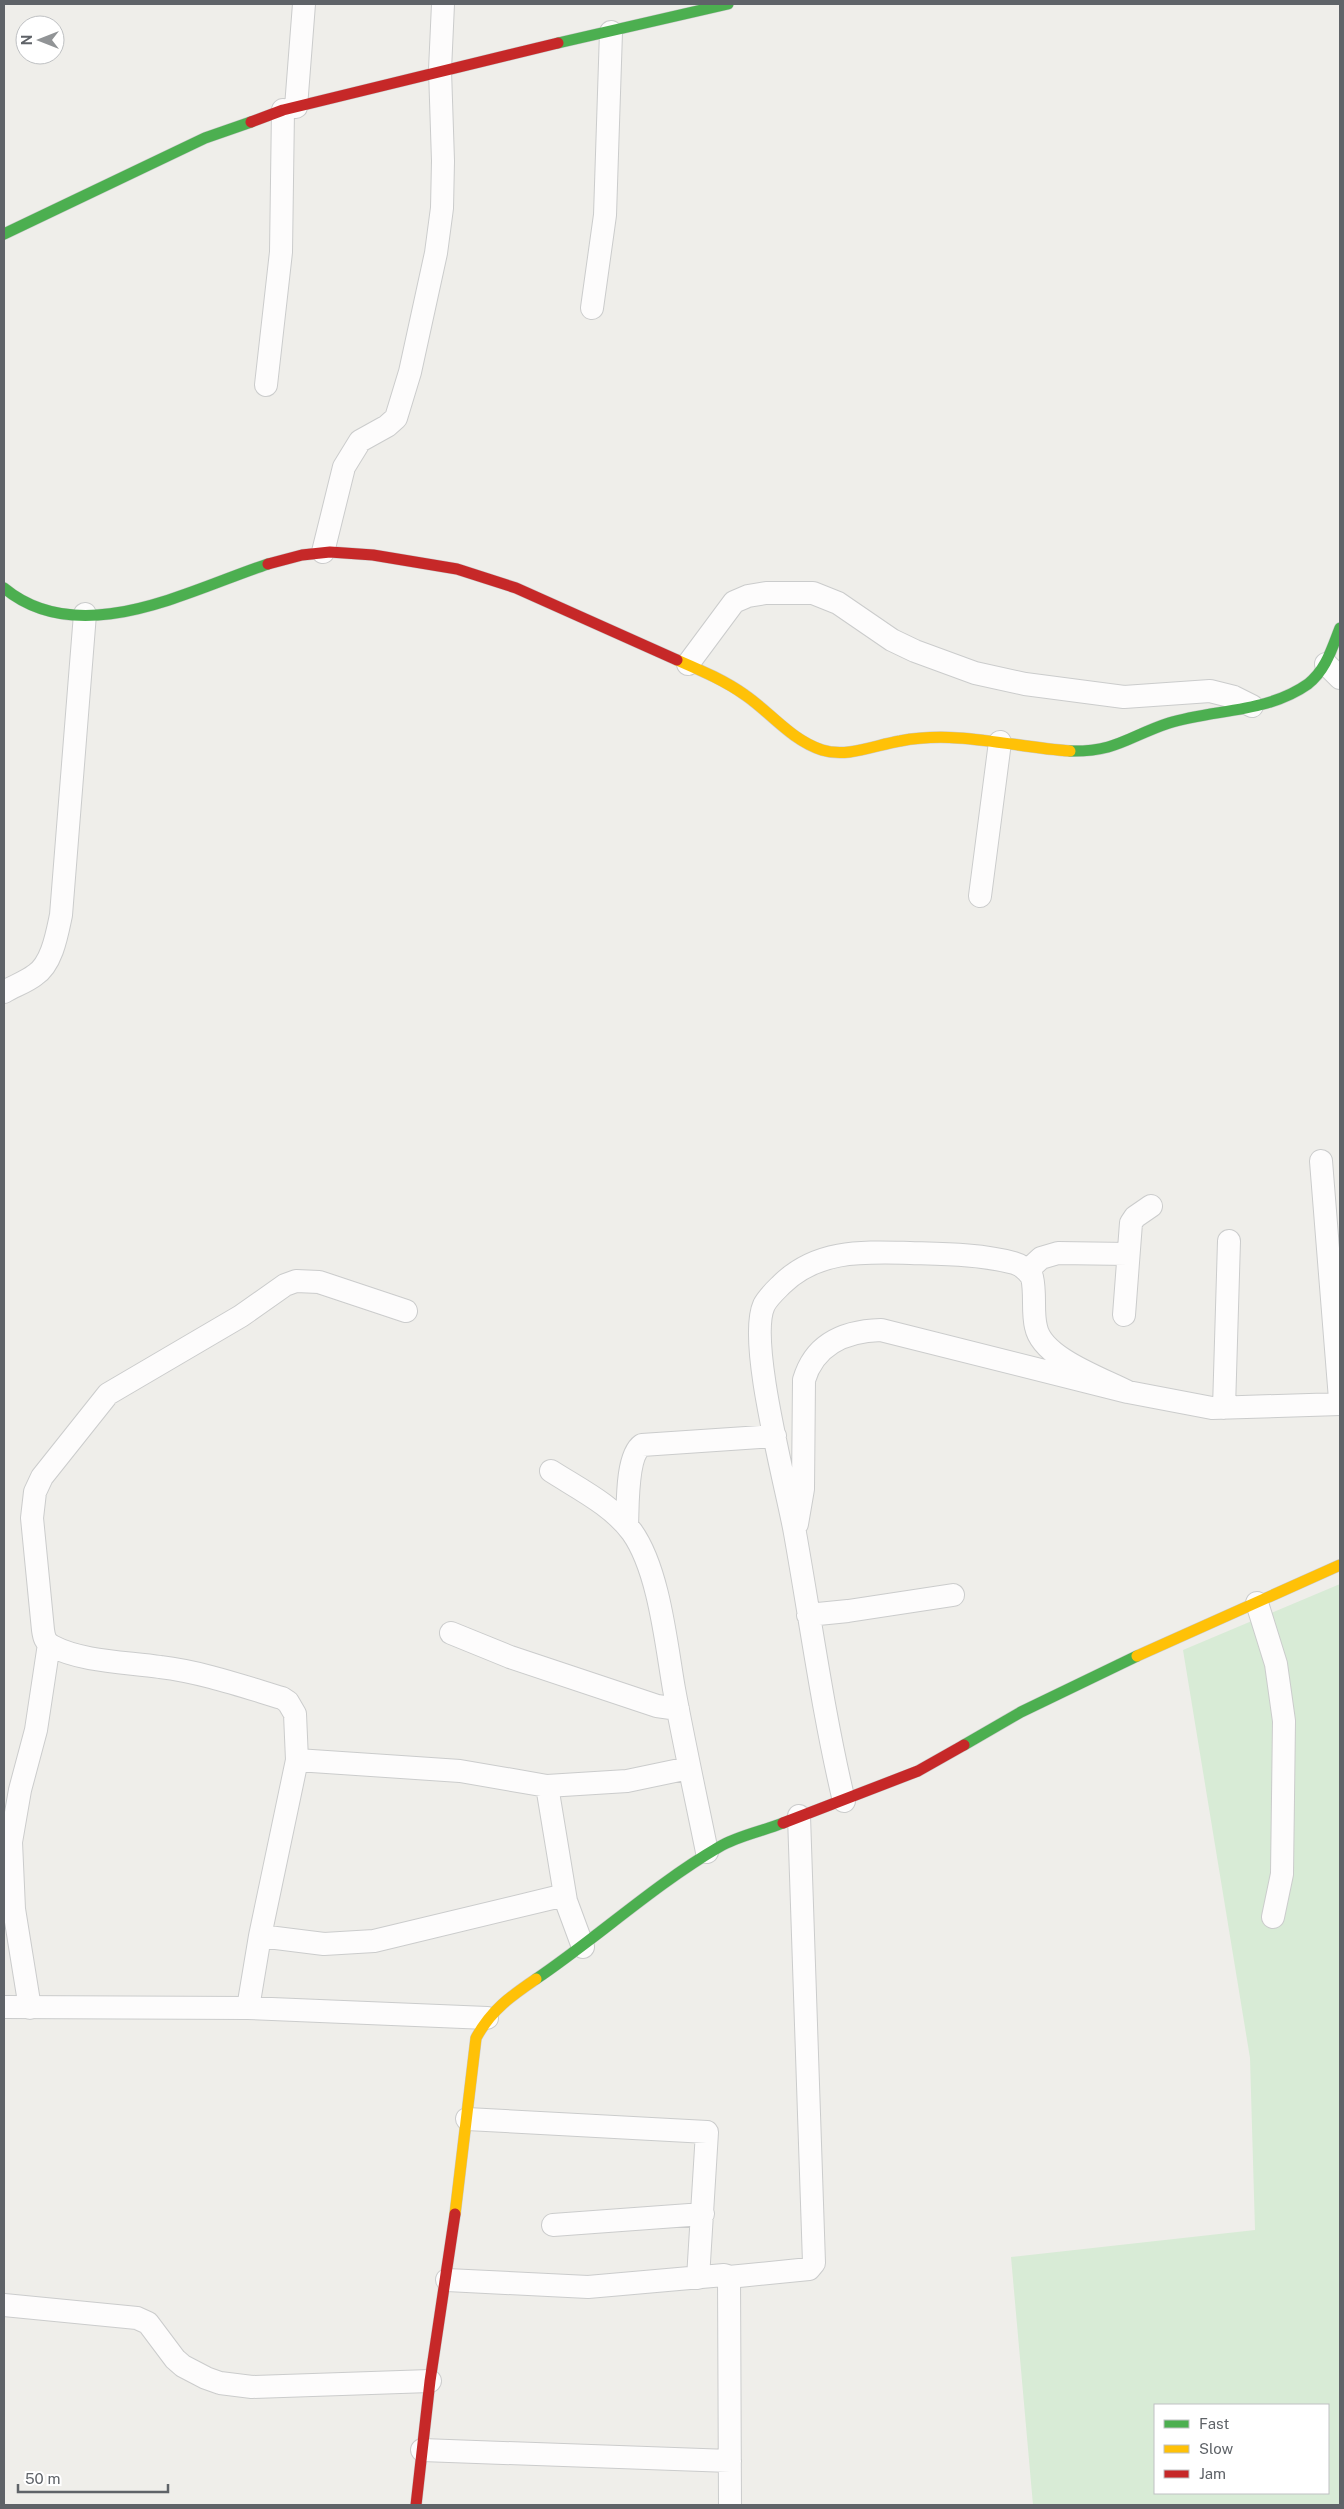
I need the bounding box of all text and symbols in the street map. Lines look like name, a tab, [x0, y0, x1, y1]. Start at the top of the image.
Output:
north arrow	[15, 15, 65, 65]
text: N	[19, 35, 35, 45]
legend	[1154, 2404, 1329, 2494]
text: Fast	[1199, 2415, 1229, 2432]
text: Slow	[1199, 2440, 1234, 2457]
scale bar	[18, 2462, 168, 2494]
text: Jam	[1199, 2465, 1226, 2482]
text: 50 m	[25, 2470, 60, 2487]

